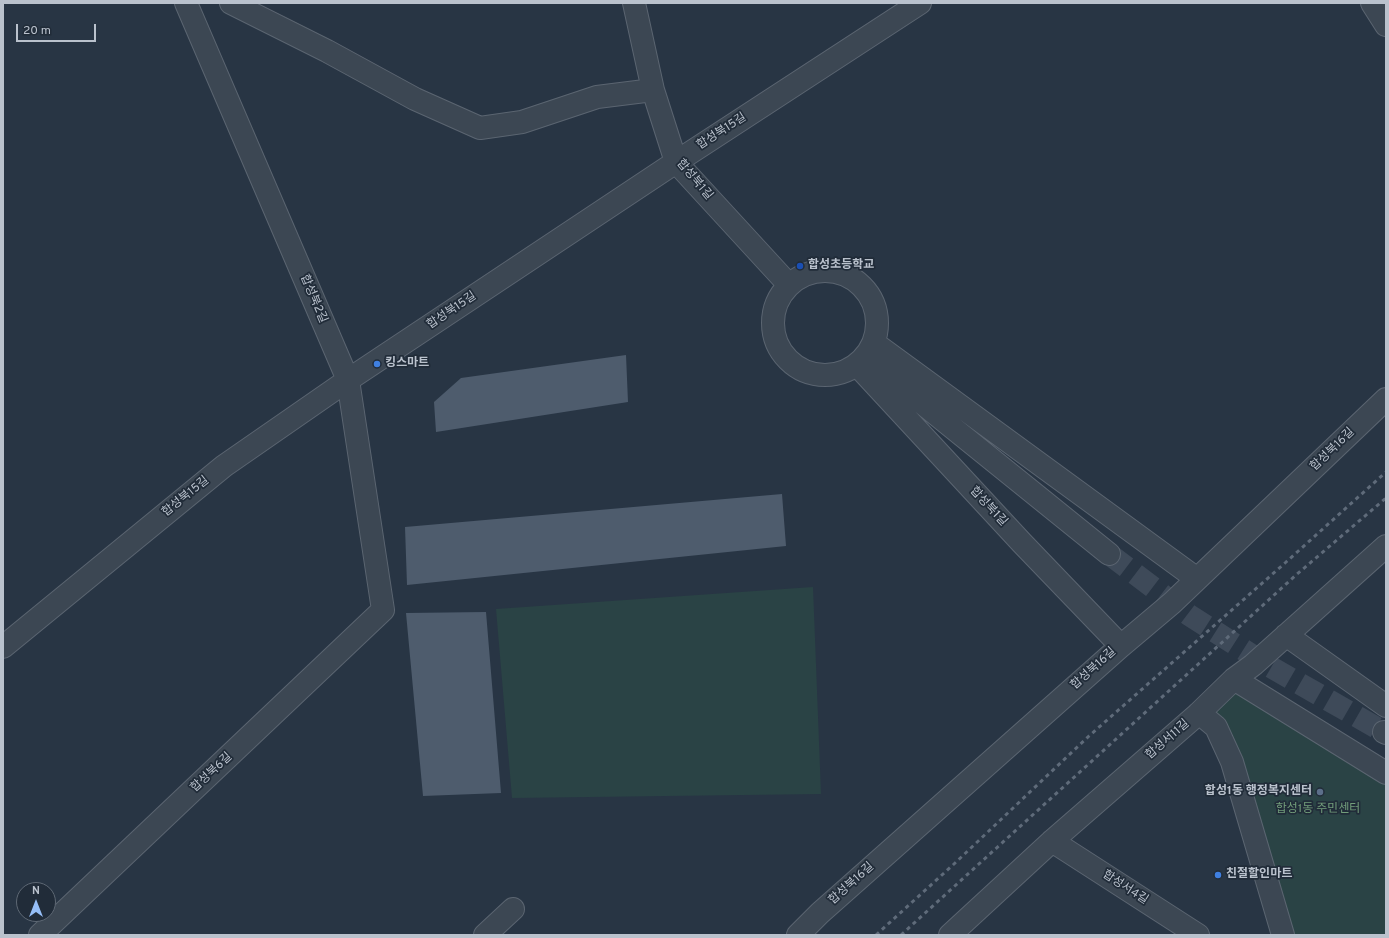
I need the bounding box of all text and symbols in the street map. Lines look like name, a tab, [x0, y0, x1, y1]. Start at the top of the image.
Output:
scale bar	[18, 16, 98, 42]
text: 20 m	[23, 23, 51, 39]
street label: 합성북15길	[695, 111, 749, 153]
street label: 합성북1길	[673, 157, 715, 203]
place label: 합성초등학교	[808, 259, 874, 273]
marker: 합성초등학교	[795, 261, 805, 271]
street label: 합성북2길	[296, 272, 330, 326]
street label: 합성북15길	[425, 289, 479, 333]
place label: 킹스마트	[385, 357, 429, 371]
marker: 킹스마트	[372, 359, 382, 369]
street label: 합성북16길	[1308, 425, 1358, 475]
street label: 합성북15길	[160, 474, 212, 520]
street label: 합성북1길	[966, 484, 1010, 530]
street label: 합성북16길	[1068, 645, 1120, 693]
street label: 합성서11길	[1143, 717, 1193, 763]
street label: 합성북6길	[188, 750, 236, 796]
place label: 합성1동 행정복지센터	[1205, 785, 1312, 799]
marker: 합성1동 행정복지센터	[1315, 787, 1325, 797]
park label: 합성1동 주민센터	[1276, 803, 1360, 817]
street label: 합성북16길	[826, 860, 878, 908]
street label: 합성서4길	[1099, 868, 1151, 908]
place label: 친절할인마트	[1226, 868, 1292, 882]
marker: 친절할인마트	[1213, 870, 1223, 880]
north arrow	[16, 882, 56, 922]
text: N	[32, 884, 40, 898]

